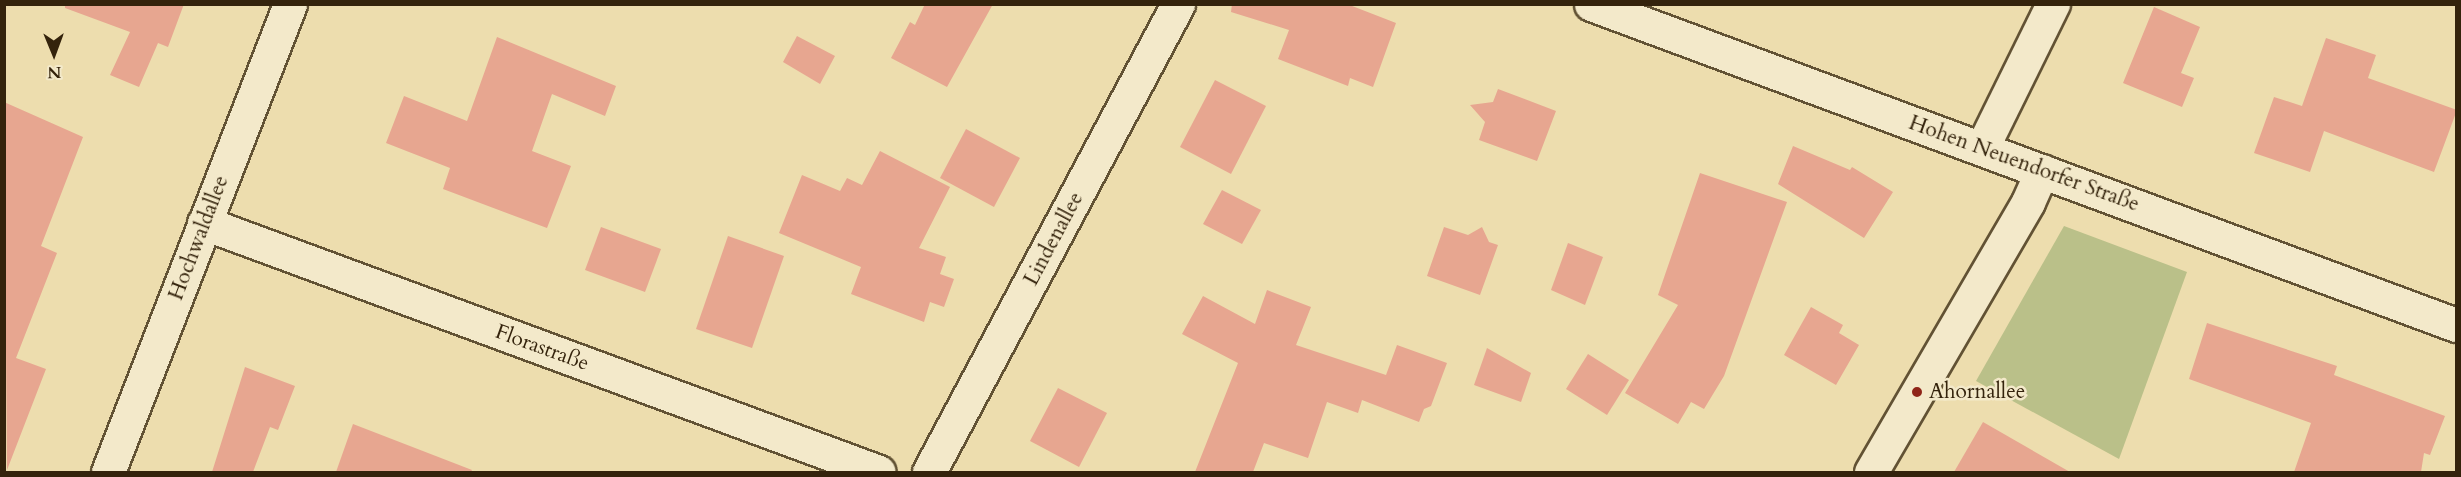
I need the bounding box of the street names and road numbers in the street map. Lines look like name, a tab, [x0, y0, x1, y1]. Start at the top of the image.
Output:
street label: Hohen Neuendorfer Straße	[1905, 111, 2143, 217]
street label: Hochwaldallee	[164, 172, 234, 304]
street label: Lindenallee	[1019, 188, 1089, 290]
street label: Florastraße	[492, 319, 592, 377]

